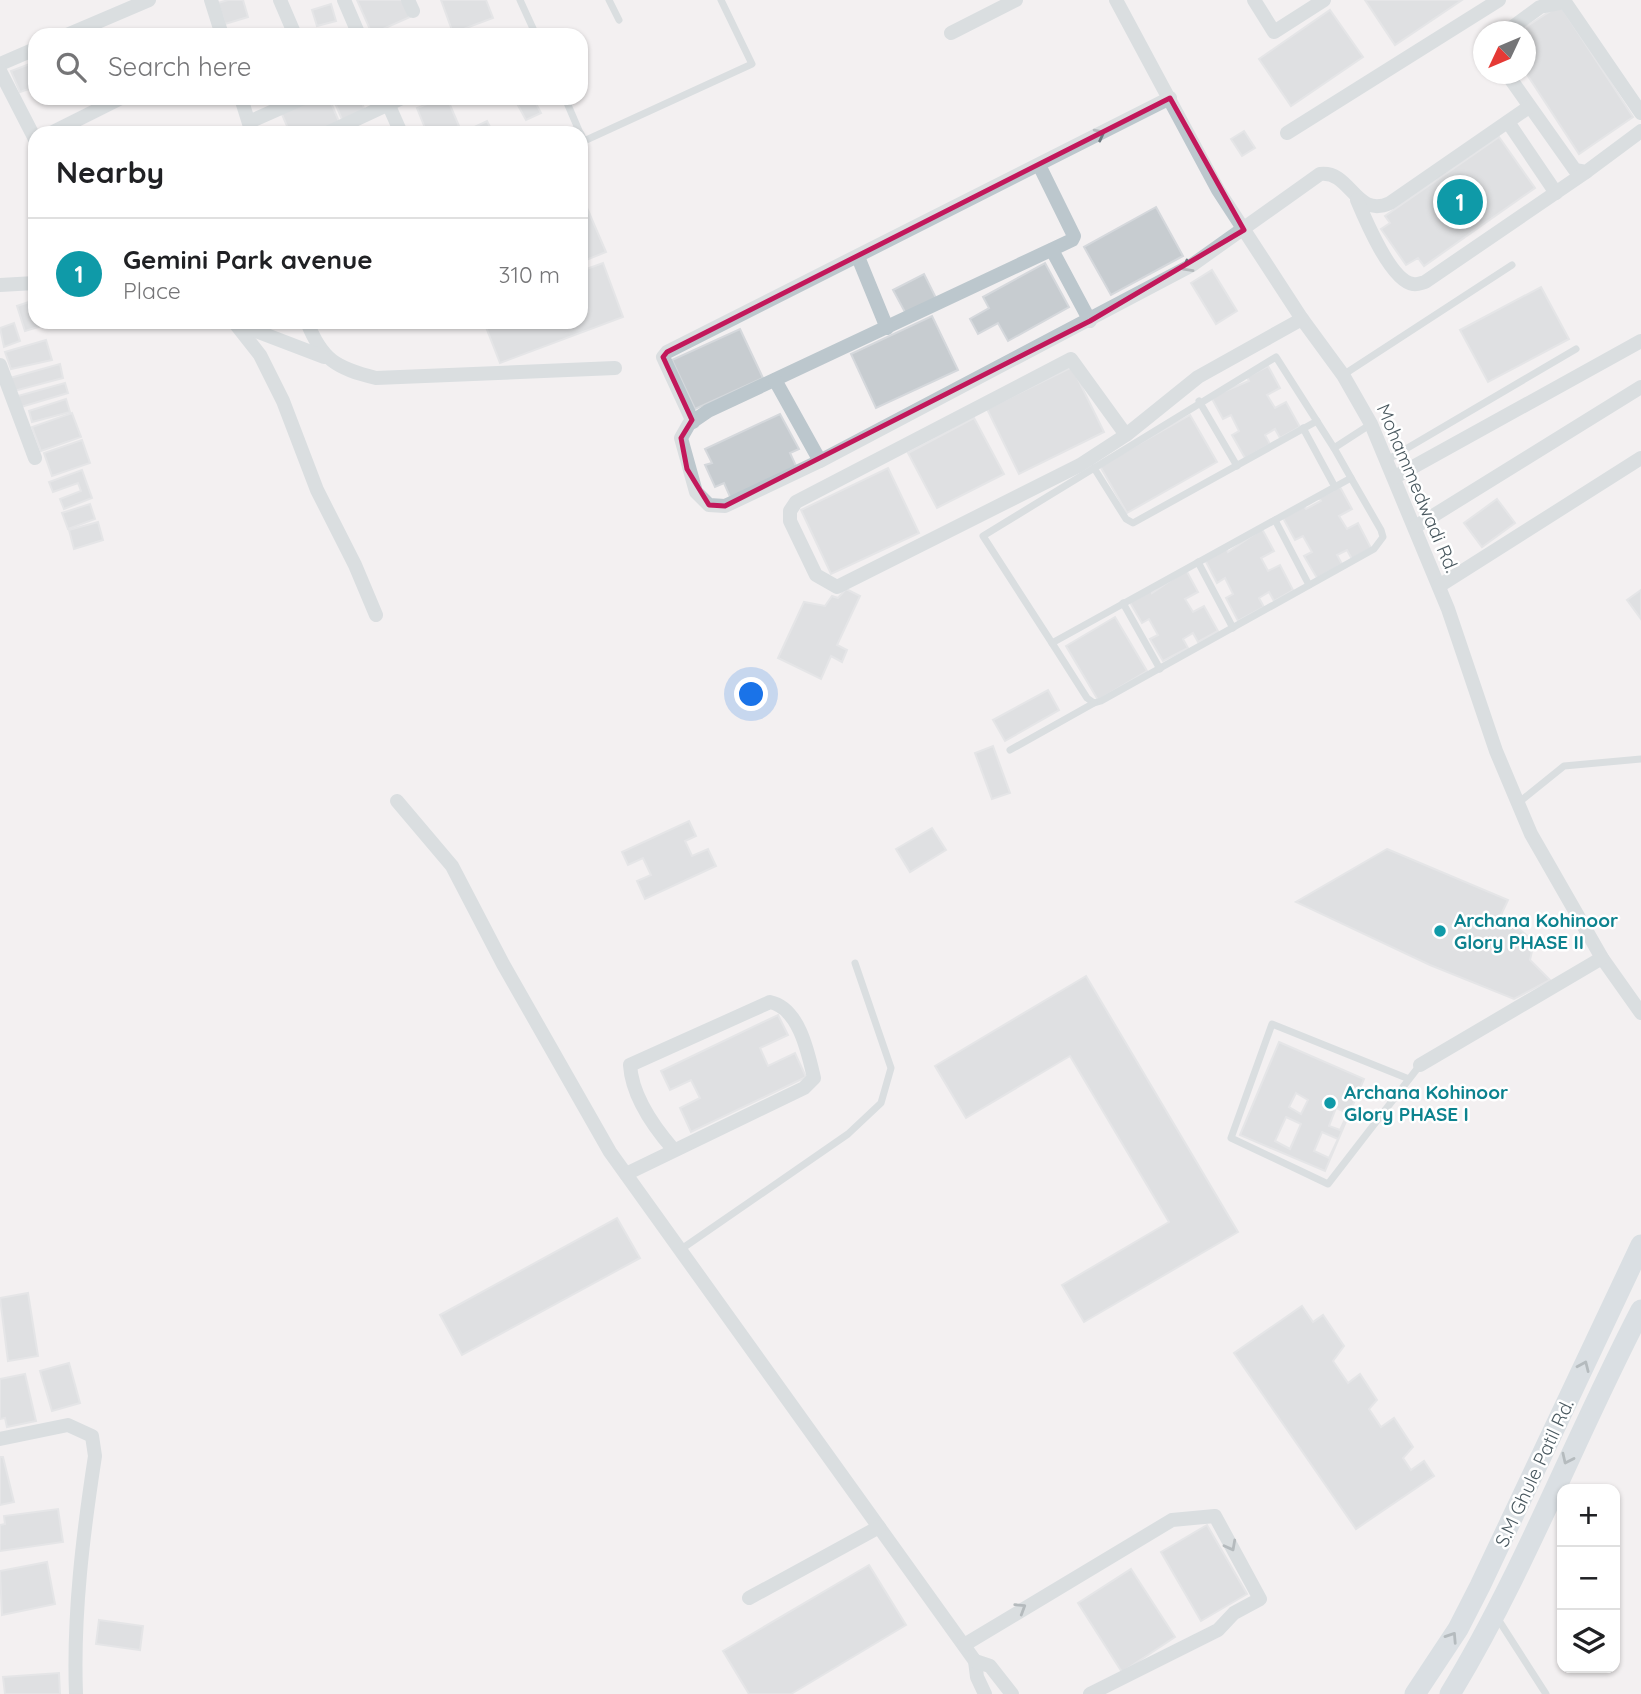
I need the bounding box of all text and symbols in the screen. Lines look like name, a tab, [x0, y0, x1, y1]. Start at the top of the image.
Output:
north arrow	[1473, 21, 1536, 84]
search box	[28, 28, 588, 105]
icon: search	[52, 48, 90, 86]
text: Search here	[108, 50, 252, 83]
one-way arrow	[1093, 128, 1105, 142]
text: Nearby	[56, 153, 164, 191]
pin: 1	[1437, 176, 1483, 228]
text: Gemini Park avenue	[123, 243, 373, 276]
one-way arrow	[1182, 259, 1195, 272]
text: 1	[75, 260, 83, 289]
text: 310 m	[498, 260, 560, 289]
text: Place	[123, 276, 181, 305]
street label: Mohammedwadi Rd.	[1372, 400, 1464, 576]
your location	[734, 677, 768, 711]
place label: Archana Kohinoor Glory PHASE II	[1454, 908, 1618, 954]
marker: Archana Kohinoor Glory PHASE II	[1432, 923, 1448, 939]
place label: Archana Kohinoor Glory PHASE I	[1344, 1080, 1508, 1126]
marker: Archana Kohinoor Glory PHASE I	[1322, 1095, 1338, 1111]
one-way arrow	[1576, 1361, 1590, 1374]
street label: S.M Ghule Patil Rd.	[1489, 1395, 1579, 1551]
one-way arrow	[1561, 1452, 1575, 1464]
map controls	[1557, 1484, 1620, 1673]
button: +	[1557, 1484, 1620, 1547]
one-way arrow	[1223, 1539, 1236, 1551]
button: −	[1557, 1547, 1620, 1610]
one-way arrow	[1014, 1603, 1027, 1616]
button: layers	[1557, 1610, 1620, 1673]
one-way arrow	[1444, 1632, 1457, 1645]

